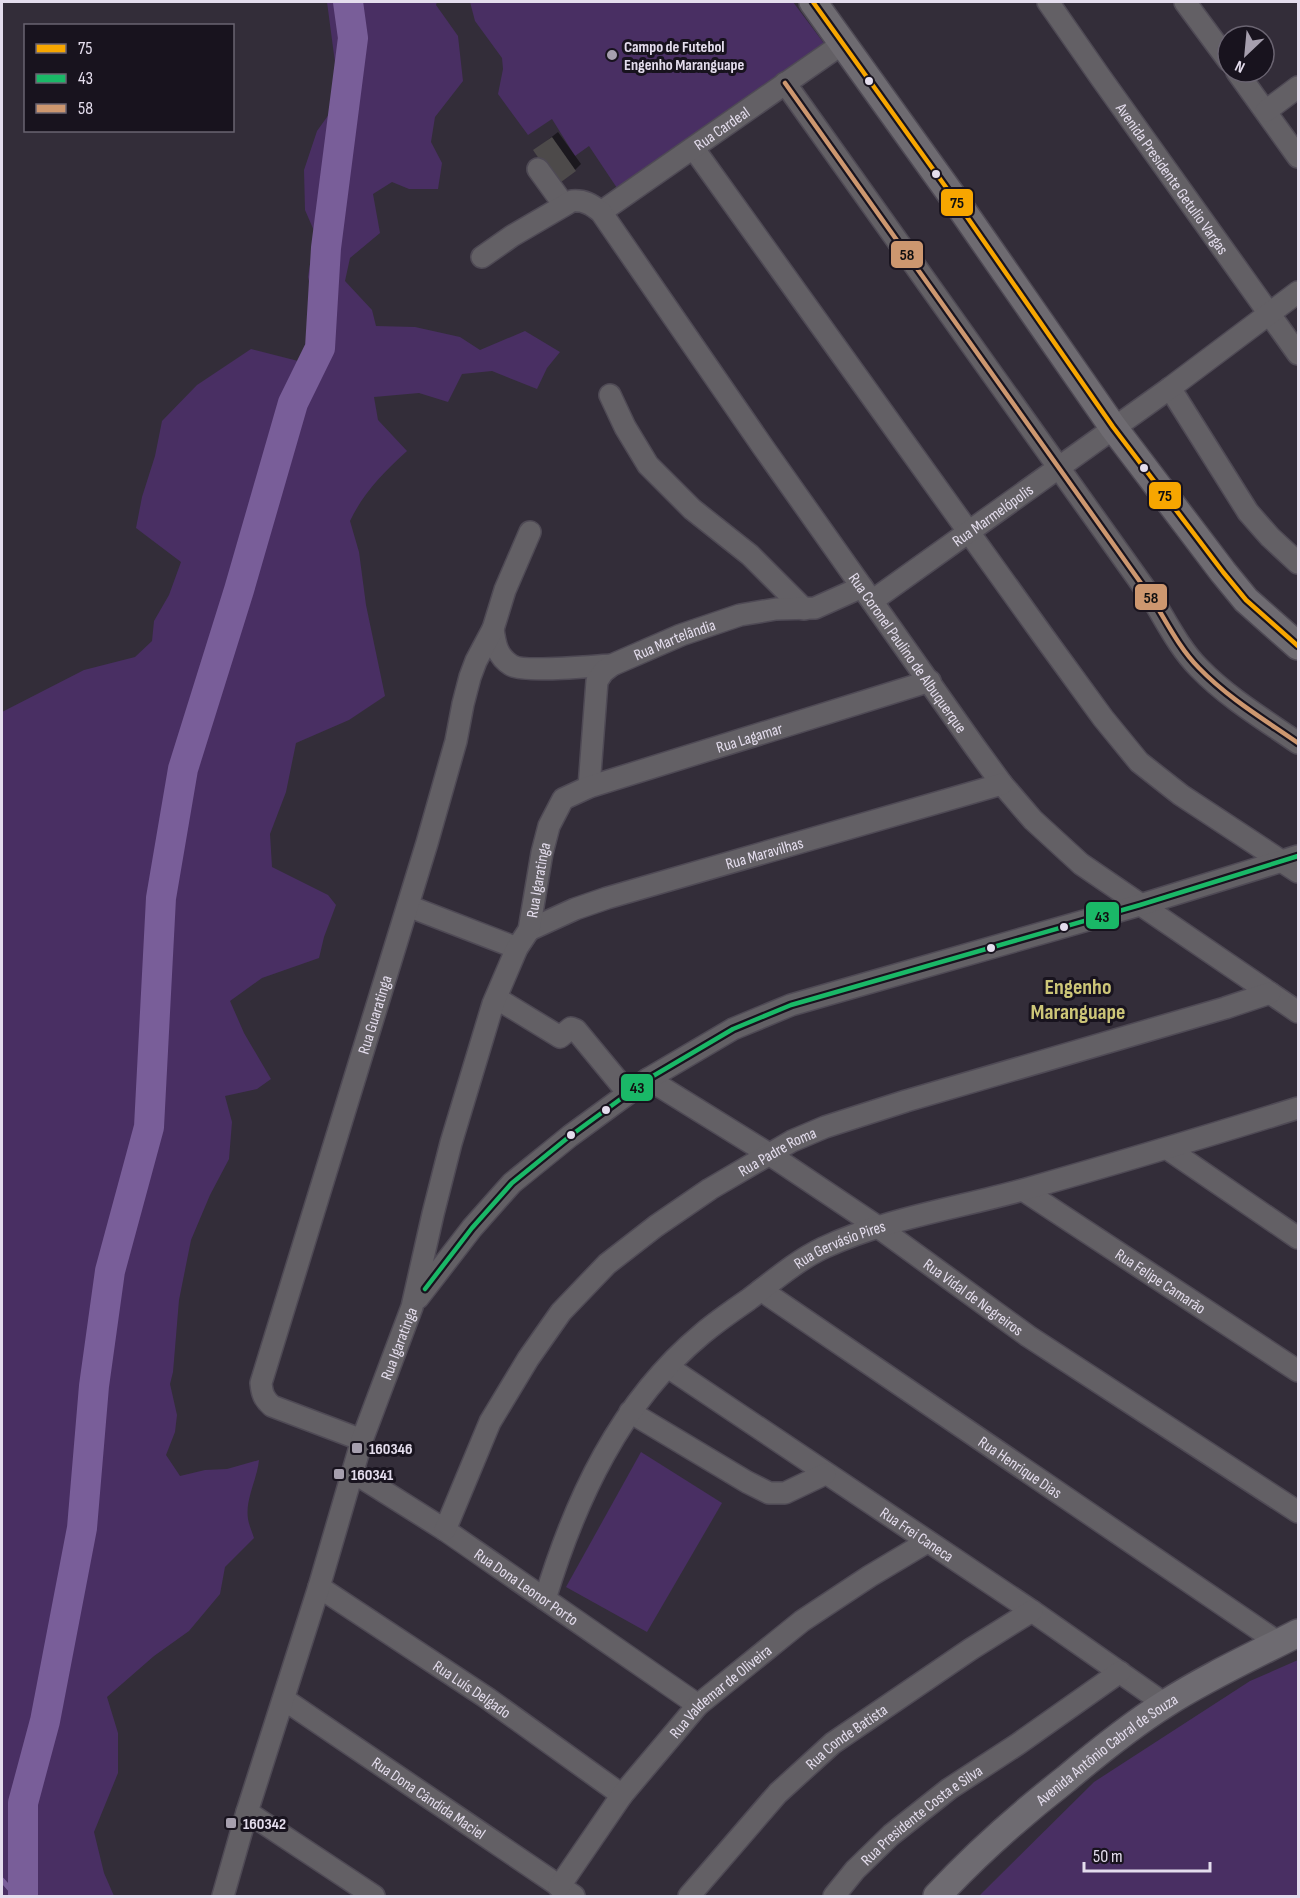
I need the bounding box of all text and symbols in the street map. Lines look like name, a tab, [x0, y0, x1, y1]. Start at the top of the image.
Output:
legend	[24, 24, 234, 132]
north arrow	[1216, 24, 1276, 84]
text: 75	[78, 38, 92, 59]
place label: Campo de Futebol Engenho Maranguape	[624, 38, 744, 75]
marker: Campo de Futebol Engenho Maranguape	[605, 48, 619, 62]
text: N	[1232, 56, 1248, 77]
text: 43	[78, 68, 93, 89]
unlabelled marker	[863, 75, 875, 87]
text: 58	[78, 98, 93, 119]
street label: Avenida Presidente Getulio Vargas	[1110, 99, 1232, 259]
street label: Rua Cardeal	[691, 103, 754, 155]
unlabelled marker	[930, 168, 942, 180]
line badge: 75	[940, 188, 974, 217]
text: 75	[950, 194, 964, 213]
line badge: 58	[890, 240, 924, 269]
text: 58	[900, 246, 915, 265]
unlabelled marker	[1138, 462, 1150, 474]
street label: Rua Marmelópolis	[949, 481, 1038, 551]
line badge: 75	[1148, 481, 1182, 510]
text: 75	[1158, 487, 1172, 506]
street label: Rua Coronel Paulino de Albuquerque	[844, 570, 970, 737]
line badge: 58	[1134, 583, 1168, 611]
text: 58	[1144, 589, 1159, 608]
street label: Rua Martelândia	[631, 616, 718, 665]
street label: Rua Lagamar	[714, 719, 785, 758]
street label: Rua Maravilhas	[724, 834, 806, 874]
street label: Rua Igaratinga	[523, 841, 555, 919]
line badge: 43	[1085, 901, 1120, 930]
text: 43	[1095, 908, 1109, 927]
unlabelled marker	[1058, 921, 1070, 933]
unlabelled marker	[985, 942, 997, 954]
street label: Rua Guaratinga	[355, 973, 397, 1057]
district label: Engenho Maranguape	[1031, 974, 1126, 1026]
line badge: 43	[620, 1073, 654, 1102]
text: 43	[630, 1079, 644, 1098]
unlabelled marker	[600, 1104, 612, 1116]
street label: Rua Padre Roma	[735, 1124, 819, 1181]
unlabelled marker	[565, 1129, 577, 1141]
street label: Rua Gervásio Pires	[791, 1217, 888, 1274]
street label: Rua Felipe Camarão	[1111, 1245, 1209, 1319]
street label: Rua Vidal de Negreiros	[919, 1255, 1027, 1341]
street label: Rua Igaratinga	[377, 1305, 422, 1383]
street label: Rua Henrique Dias	[974, 1433, 1065, 1503]
place label: 160346	[369, 1440, 413, 1459]
marker: 160346	[350, 1441, 364, 1455]
place label: 160341	[351, 1466, 394, 1485]
marker: 160341	[332, 1467, 346, 1481]
street label: Rua Frei Caneca	[876, 1504, 957, 1567]
street label: Rua Dona Leonor Porto	[470, 1545, 581, 1630]
street label: Rua Valdemar de Oliveira	[666, 1641, 776, 1743]
street label: Rua Luís Delgado	[429, 1657, 514, 1723]
street label: Avenida Antônio Cabral de Souza	[1032, 1690, 1182, 1811]
street label: Rua Conde Batista	[802, 1701, 892, 1774]
street label: Rua Dona Cândida Maciel	[368, 1754, 489, 1844]
street label: Rua Presidente Costa e Silva	[858, 1762, 986, 1870]
place label: 160342	[243, 1815, 286, 1834]
marker: 160342	[224, 1816, 238, 1830]
scale bar	[1084, 1835, 1210, 1873]
text: 50 m	[1093, 1846, 1123, 1867]

